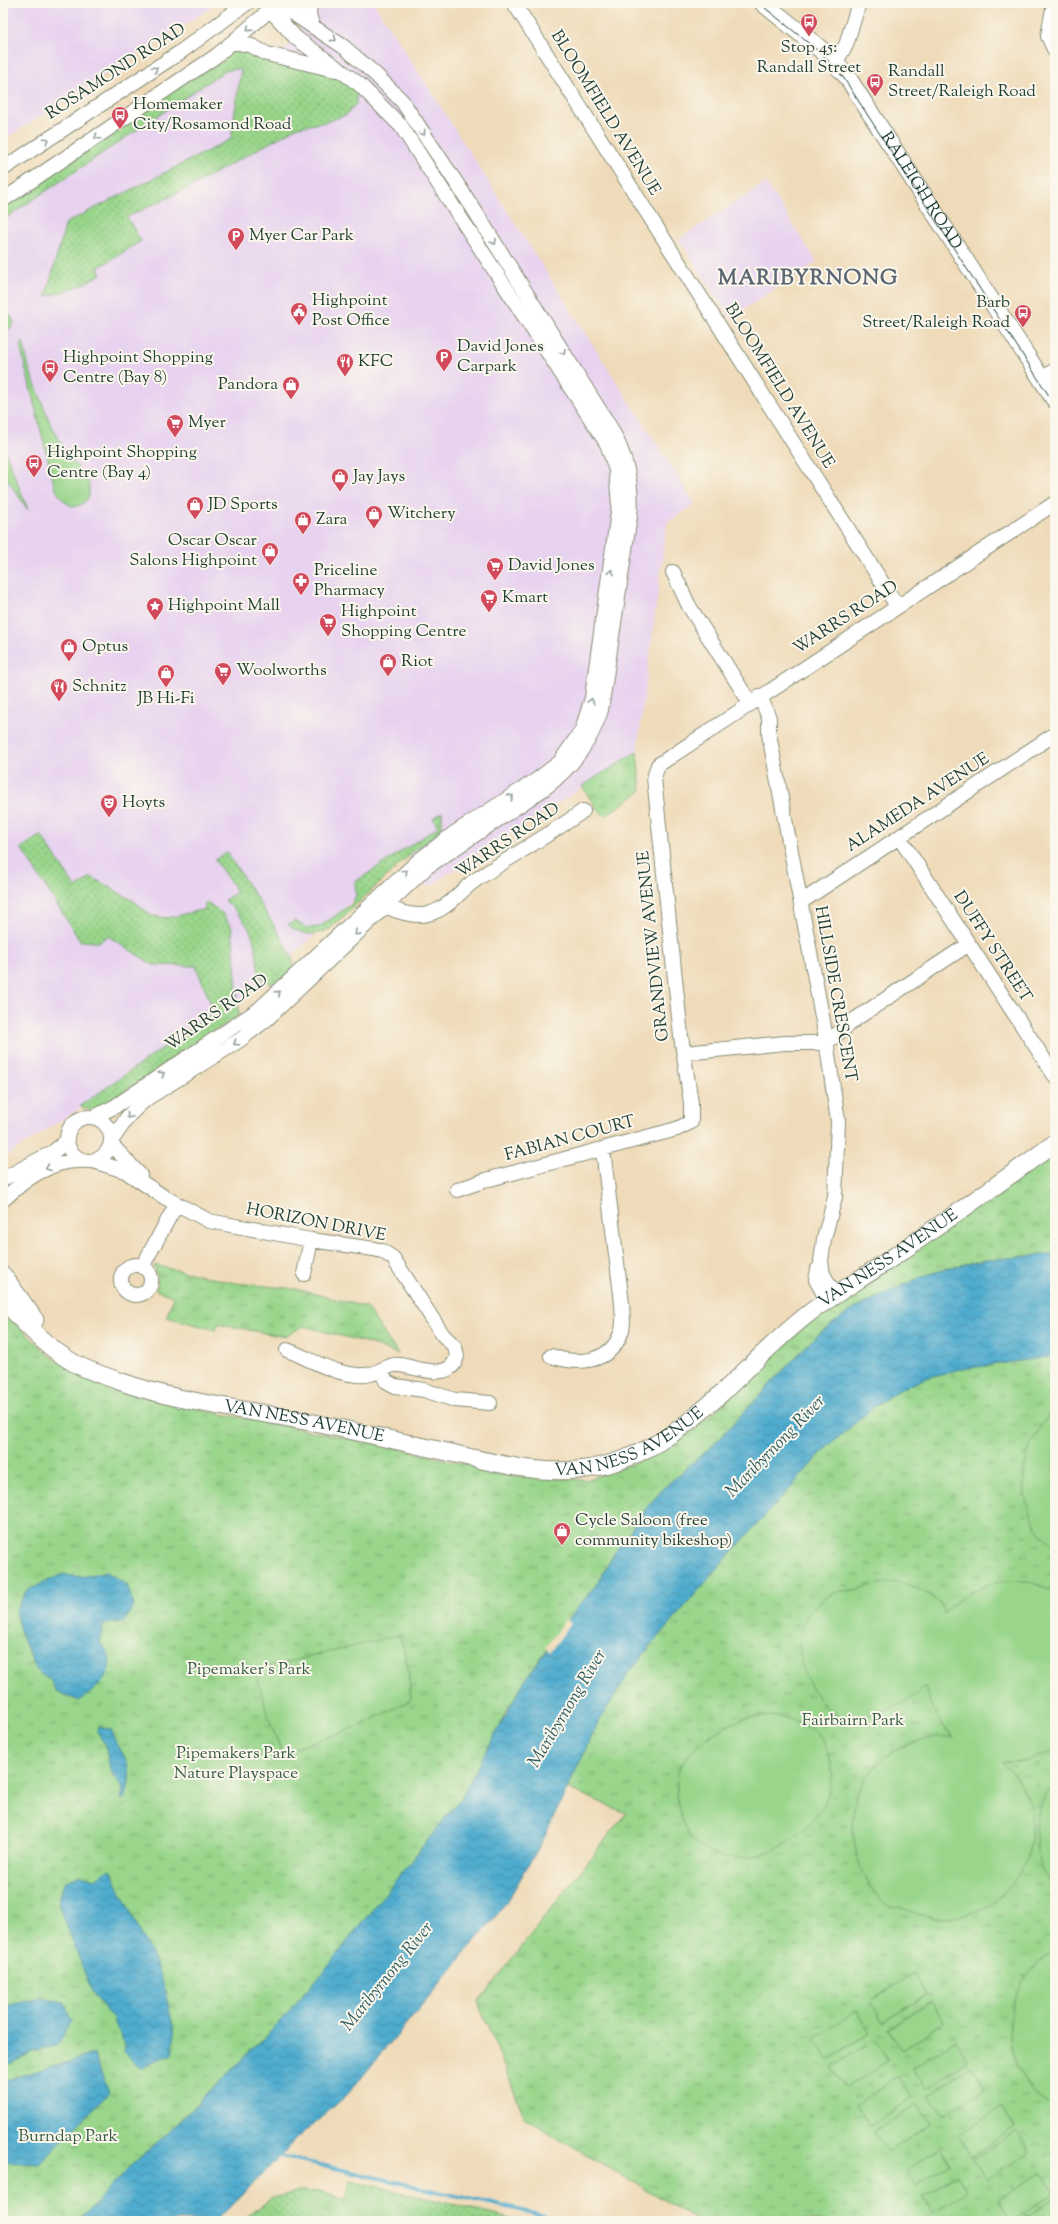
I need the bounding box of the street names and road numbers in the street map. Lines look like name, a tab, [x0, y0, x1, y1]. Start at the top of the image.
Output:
street label: ROSAMOND ROAD	[41, 18, 191, 126]
street label: BLOOMFIELD AVENUE	[544, 26, 666, 200]
street label: RALEIGH ROAD	[874, 127, 967, 255]
street label: BLOOMFIELD AVENUE	[718, 299, 840, 473]
street label: WARRS ROAD	[789, 575, 903, 661]
street label: ALAMEDA AVENUE	[841, 747, 995, 859]
street label: WARRS ROAD	[451, 797, 565, 885]
street label: GRANDVIEW AVENUE	[632, 849, 676, 1043]
street label: DUFFY STREET	[947, 887, 1037, 1008]
street label: HILLSIDE CRESCENT	[808, 904, 862, 1084]
street label: WARRS ROAD	[161, 969, 273, 1057]
street label: FABIAN COURT	[502, 1110, 638, 1168]
street label: HORIZON DRIVE	[244, 1198, 388, 1248]
street label: VAN NESS AVENUE	[814, 1204, 963, 1314]
street label: VAN NESS AVENUE	[222, 1395, 386, 1450]
street label: VAN NESS AVENUE	[554, 1402, 709, 1483]

